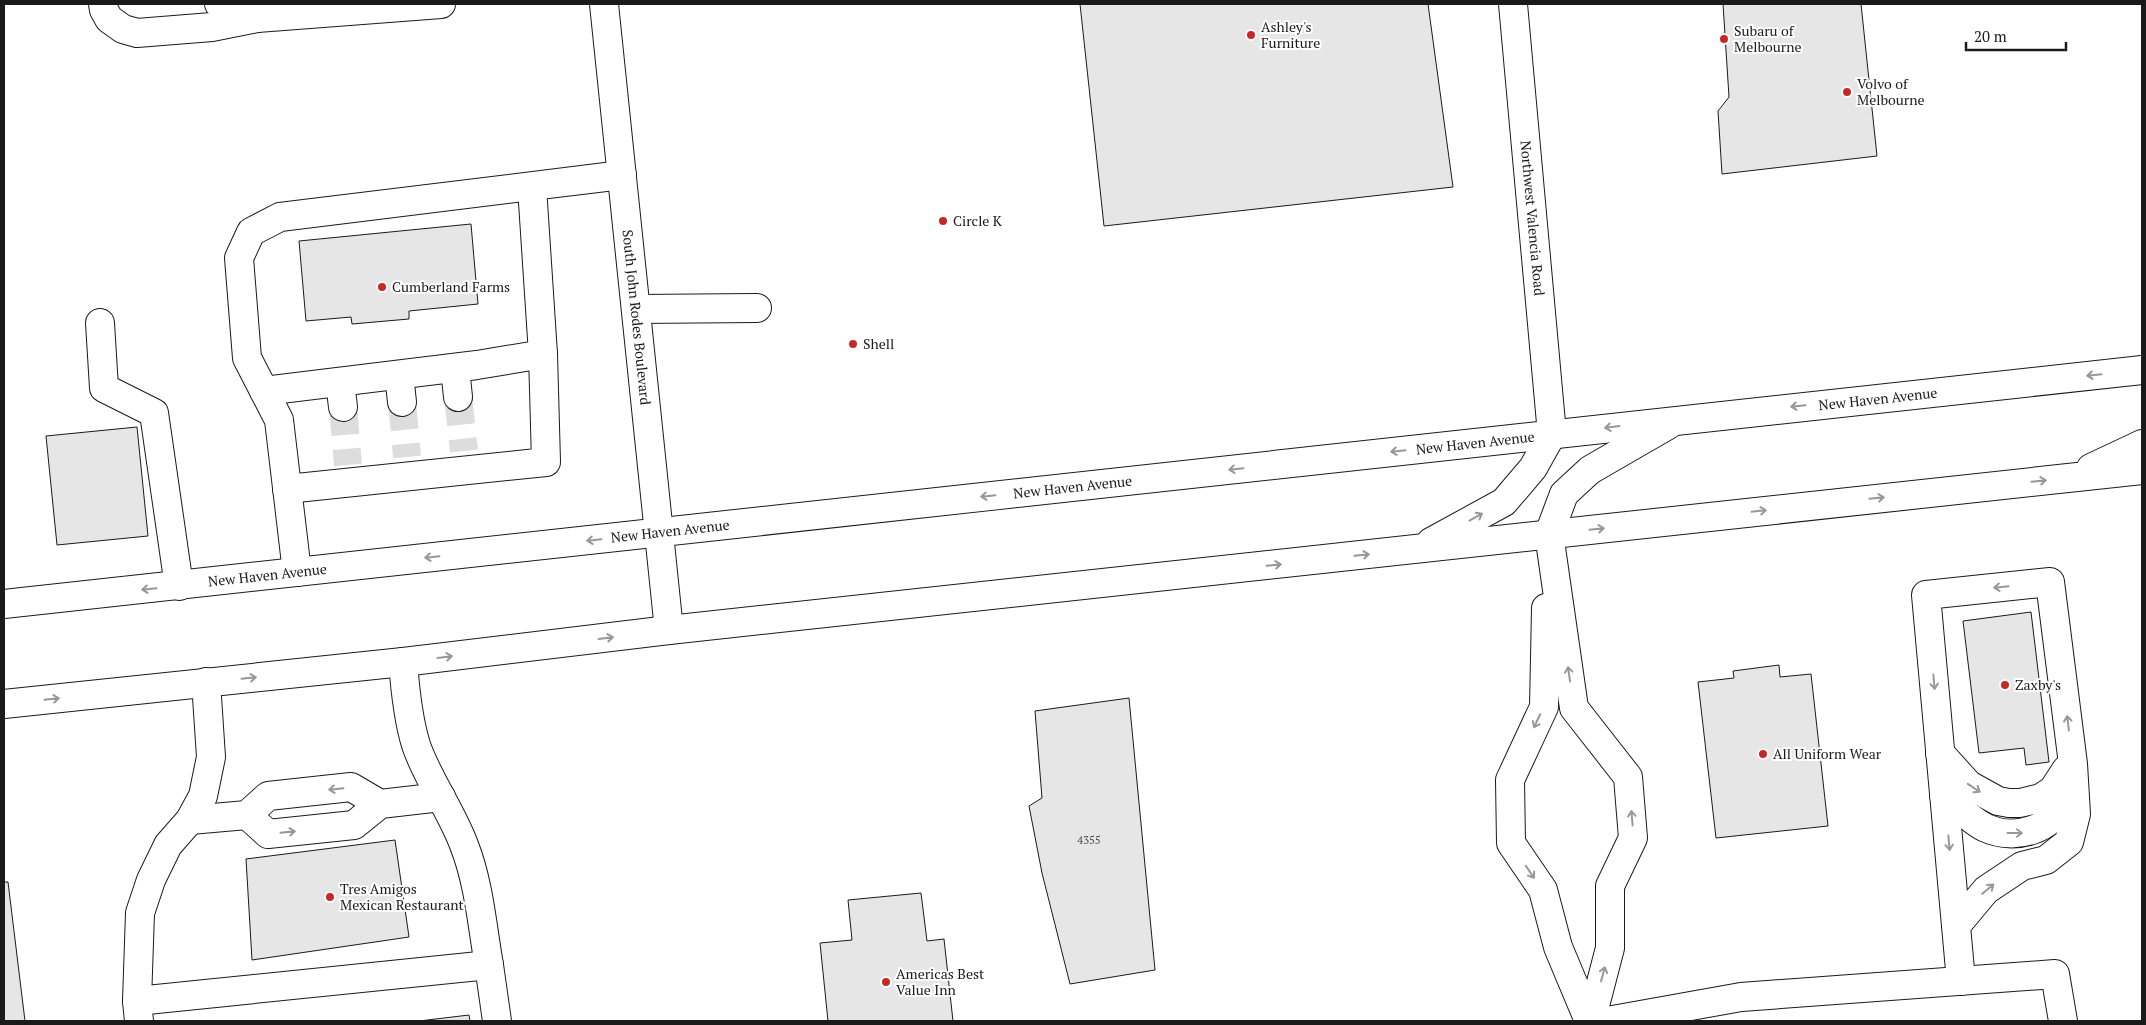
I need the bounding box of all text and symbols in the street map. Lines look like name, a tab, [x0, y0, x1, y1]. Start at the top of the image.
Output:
place label: Ashley's Furniture	[1261, 17, 1320, 52]
scale bar	[1966, 20, 2066, 52]
place label: Subaru of Melbourne	[1734, 21, 1802, 56]
text: 20 m	[1974, 26, 2007, 46]
marker: Ashley's Furniture	[1245, 29, 1257, 41]
marker: Subaru of Melbourne	[1718, 33, 1730, 45]
place label: Volvo of Melbourne	[1857, 74, 1925, 109]
marker: Volvo of Melbourne	[1841, 86, 1853, 98]
street label: Northwest Valencia Road	[1516, 140, 1549, 297]
place label: Circle K	[953, 211, 1003, 230]
marker: Circle K	[937, 215, 949, 227]
street label: South John Rodes Boulevard	[618, 229, 656, 406]
place label: Cumberland Farms	[392, 277, 510, 296]
marker: Cumberland Farms	[376, 281, 388, 293]
place label: Shell	[863, 334, 894, 353]
marker: Shell	[847, 338, 859, 350]
one-way arrow	[2086, 370, 2102, 380]
street label: New Haven Avenue	[1817, 382, 1938, 414]
one-way arrow	[1790, 401, 1806, 411]
one-way arrow	[1604, 422, 1620, 432]
street label: New Haven Avenue	[1415, 427, 1536, 458]
one-way arrow	[1390, 446, 1406, 456]
one-way arrow	[1229, 464, 1245, 473]
street label: New Haven Avenue	[1012, 471, 1133, 502]
one-way arrow	[2030, 476, 2046, 486]
one-way arrow	[980, 491, 996, 501]
one-way arrow	[1869, 493, 1885, 503]
one-way arrow	[1750, 506, 1766, 516]
one-way arrow	[1469, 512, 1484, 522]
street label: New Haven Avenue	[610, 515, 730, 547]
one-way arrow	[1589, 524, 1605, 534]
one-way arrow	[586, 535, 602, 545]
one-way arrow	[1354, 550, 1370, 560]
one-way arrow	[424, 552, 440, 562]
street label: New Haven Avenue	[207, 559, 328, 591]
one-way arrow	[1265, 560, 1281, 570]
one-way arrow	[1994, 582, 2010, 592]
one-way arrow	[141, 584, 157, 594]
one-way arrow	[598, 633, 614, 643]
one-way arrow	[437, 652, 453, 662]
one-way arrow	[1564, 667, 1574, 683]
one-way arrow	[240, 673, 256, 683]
one-way arrow	[1929, 673, 1939, 689]
place label: Zaxby's	[2015, 675, 2061, 694]
marker: Zaxby's	[1999, 679, 2011, 691]
one-way arrow	[44, 694, 60, 704]
one-way arrow	[1532, 713, 1541, 728]
one-way arrow	[2063, 715, 2073, 731]
place label: All Uniform Wear	[1773, 744, 1882, 763]
marker: All Uniform Wear	[1757, 748, 1769, 760]
one-way arrow	[1967, 783, 1981, 793]
one-way arrow	[328, 784, 344, 794]
one-way arrow	[1627, 810, 1636, 826]
one-way arrow	[280, 827, 296, 837]
one-way arrow	[2007, 828, 2023, 838]
house number: 4355	[1077, 833, 1101, 847]
one-way arrow	[1944, 835, 1954, 851]
one-way arrow	[1525, 865, 1536, 879]
place label: Tres Amigos Mexican Restaurant	[340, 879, 465, 914]
one-way arrow	[1982, 884, 1995, 895]
marker: Tres Amigos Mexican Restaurant	[324, 891, 336, 903]
place label: Americas Best Value Inn	[896, 964, 985, 999]
one-way arrow	[1599, 967, 1609, 983]
marker: Americas Best Value Inn	[880, 976, 892, 988]

